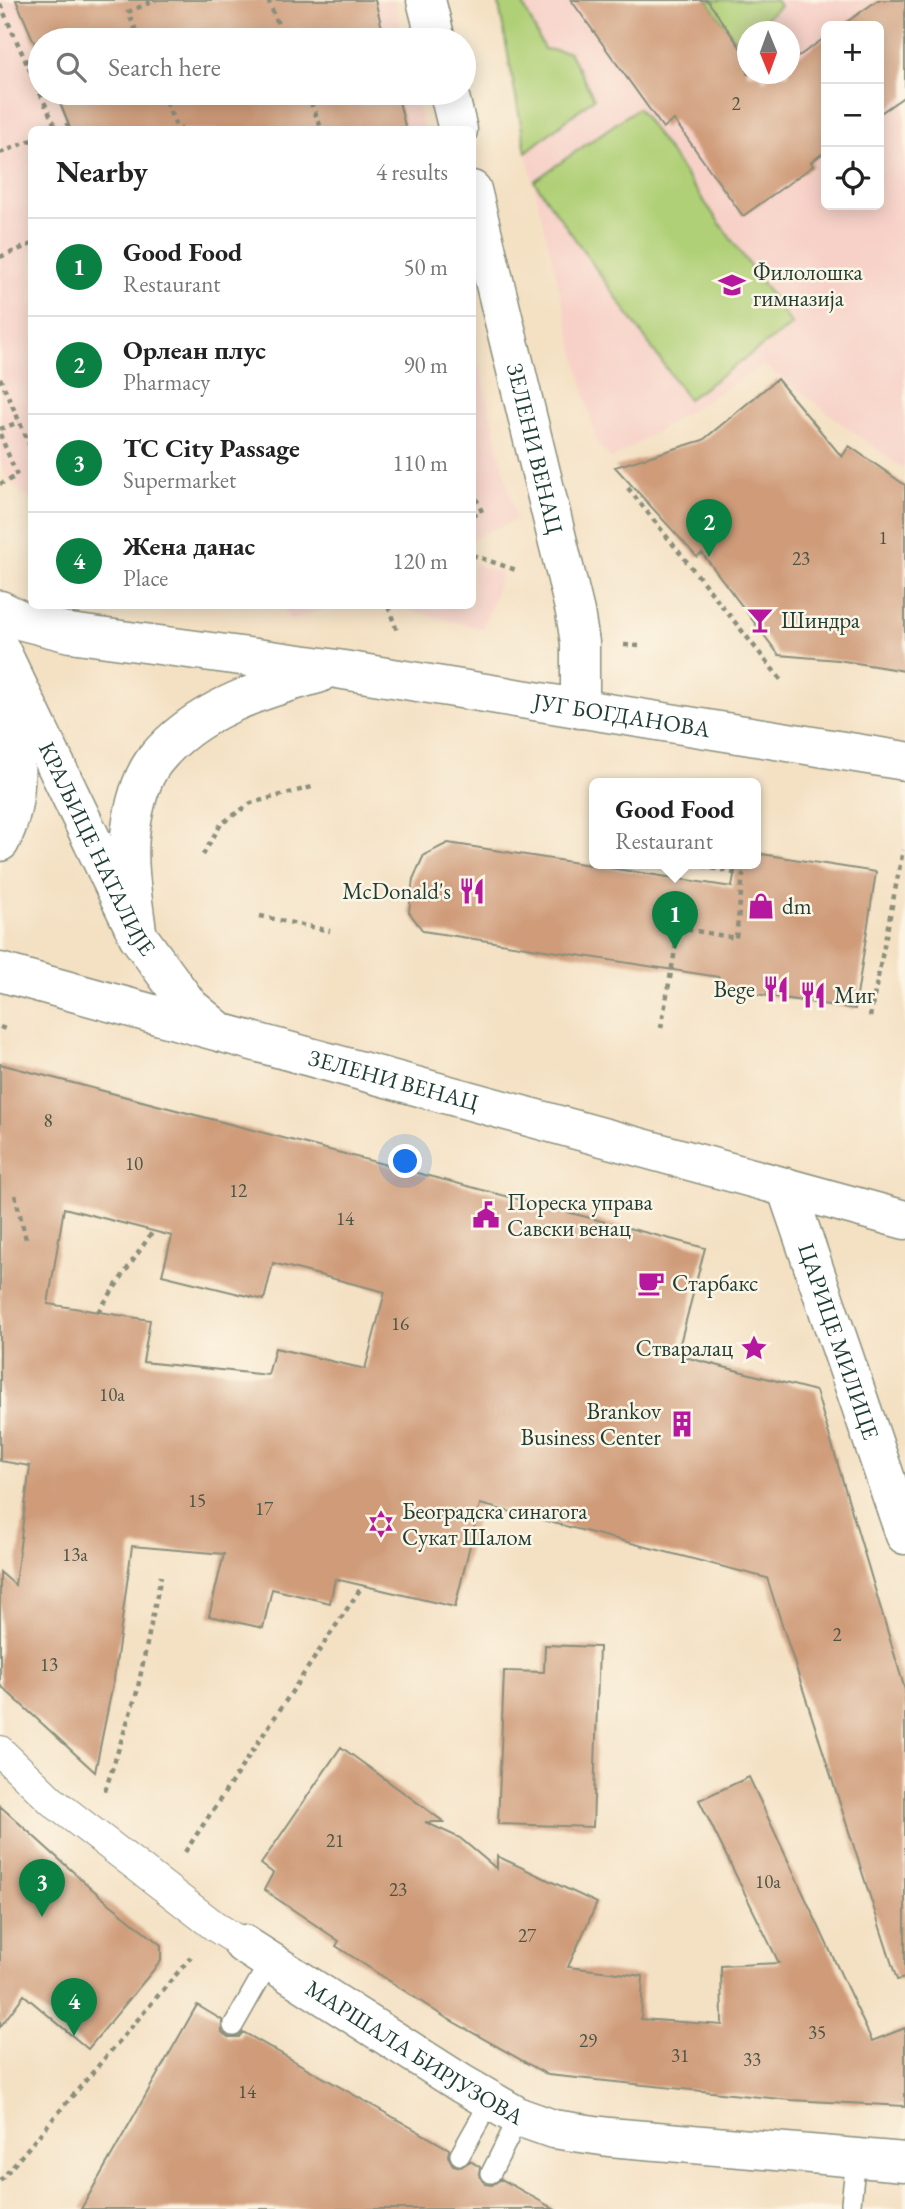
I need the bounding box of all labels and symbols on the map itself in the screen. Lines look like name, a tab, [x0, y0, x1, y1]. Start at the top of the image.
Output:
north arrow	[737, 21, 800, 84]
house number: 2	[731, 91, 741, 116]
place label: Филолошка гимназија	[753, 257, 864, 313]
school or university icon: Филолошка гимназија	[717, 270, 747, 300]
street label: ЗЕЛЕНИ ВЕНАЦ	[500, 360, 570, 537]
pin: 2	[686, 499, 732, 557]
house number: 1	[878, 525, 888, 550]
house number: 23	[792, 546, 810, 571]
bar icon: Шиндра	[745, 605, 775, 635]
place label: Шиндра	[781, 605, 861, 635]
street label: ЈУГ БОГДАНОВА	[529, 686, 713, 744]
street label: КРАЉИЦЕ НАТАЛИЈЕ	[32, 737, 162, 962]
place label: McDonald's	[342, 876, 451, 906]
restaurant icon: McDonald's	[457, 876, 487, 906]
pin: 1	[652, 891, 698, 949]
shop icon: dm	[746, 891, 776, 921]
place label: dm	[782, 891, 812, 921]
place label: Bege	[714, 974, 755, 1004]
restaurant icon: Bege	[761, 974, 791, 1004]
restaurant icon: Миг	[798, 980, 828, 1010]
place label: Миг	[834, 980, 875, 1010]
street label: ЗЕЛЕНИ ВЕНАЦ	[305, 1042, 482, 1117]
house number: 8	[43, 1108, 53, 1133]
your location	[388, 1144, 422, 1178]
house number: 10	[125, 1151, 143, 1176]
house number: 12	[229, 1178, 247, 1203]
place label: Пореска управа Савски венац	[507, 1187, 654, 1243]
public building icon: Пореска управа Савски венац	[471, 1200, 501, 1230]
house number: 14	[336, 1206, 355, 1231]
street label: ЦАРИЦЕ МИЛИЦЕ	[791, 1239, 886, 1443]
cafe icon: Старбакс	[636, 1268, 666, 1298]
place label: Старбакс	[672, 1268, 758, 1298]
house number: 16	[391, 1311, 409, 1336]
place label: Стваралац	[636, 1333, 733, 1363]
place icon: Стваралац	[739, 1333, 769, 1363]
house number: 10a	[99, 1382, 125, 1407]
place label: Brankov Business Center	[520, 1396, 662, 1452]
building icon: Brankov Business Center	[667, 1409, 697, 1439]
house number: 15	[188, 1488, 206, 1513]
house number: 17	[255, 1496, 274, 1521]
place label: Београдска синагога Сукат Шалом	[402, 1496, 588, 1552]
synagogue icon: Београдска синагога Сукат Шалом	[366, 1509, 396, 1539]
house number: 13a	[62, 1542, 88, 1567]
house number: 2	[832, 1622, 842, 1647]
house number: 13	[40, 1652, 58, 1677]
house number: 21	[326, 1828, 344, 1853]
pin: 3	[19, 1859, 65, 1917]
house number: 10a	[755, 1869, 781, 1894]
house number: 23	[389, 1877, 407, 1902]
house number: 27	[518, 1923, 537, 1948]
street label: МАРШАЛА БИРЈУЗОВА	[300, 1973, 530, 2132]
pin: 4	[51, 1978, 97, 2036]
house number: 35	[808, 2020, 826, 2045]
house number: 29	[579, 2028, 597, 2053]
house number: 31	[671, 2043, 689, 2068]
house number: 33	[743, 2047, 761, 2072]
house number: 14	[238, 2079, 257, 2104]

